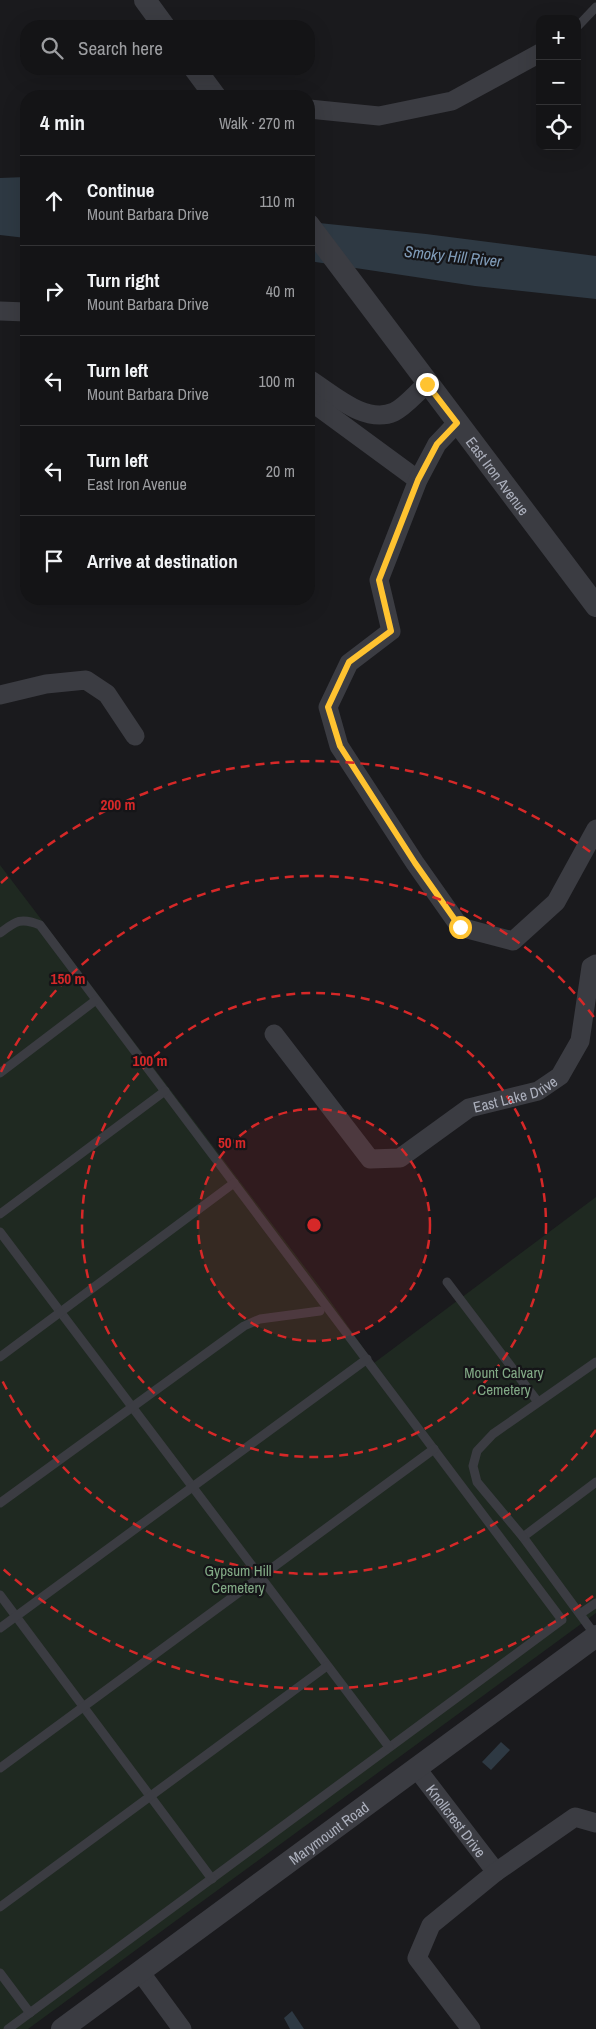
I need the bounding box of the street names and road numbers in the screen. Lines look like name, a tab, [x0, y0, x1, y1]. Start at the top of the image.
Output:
street label: East Iron Avenue	[461, 432, 535, 520]
street label: East Lake Drive	[471, 1070, 561, 1117]
street label: Knollcrest Drive	[422, 1780, 491, 1862]
street label: Marymount Road	[284, 1796, 373, 1869]

